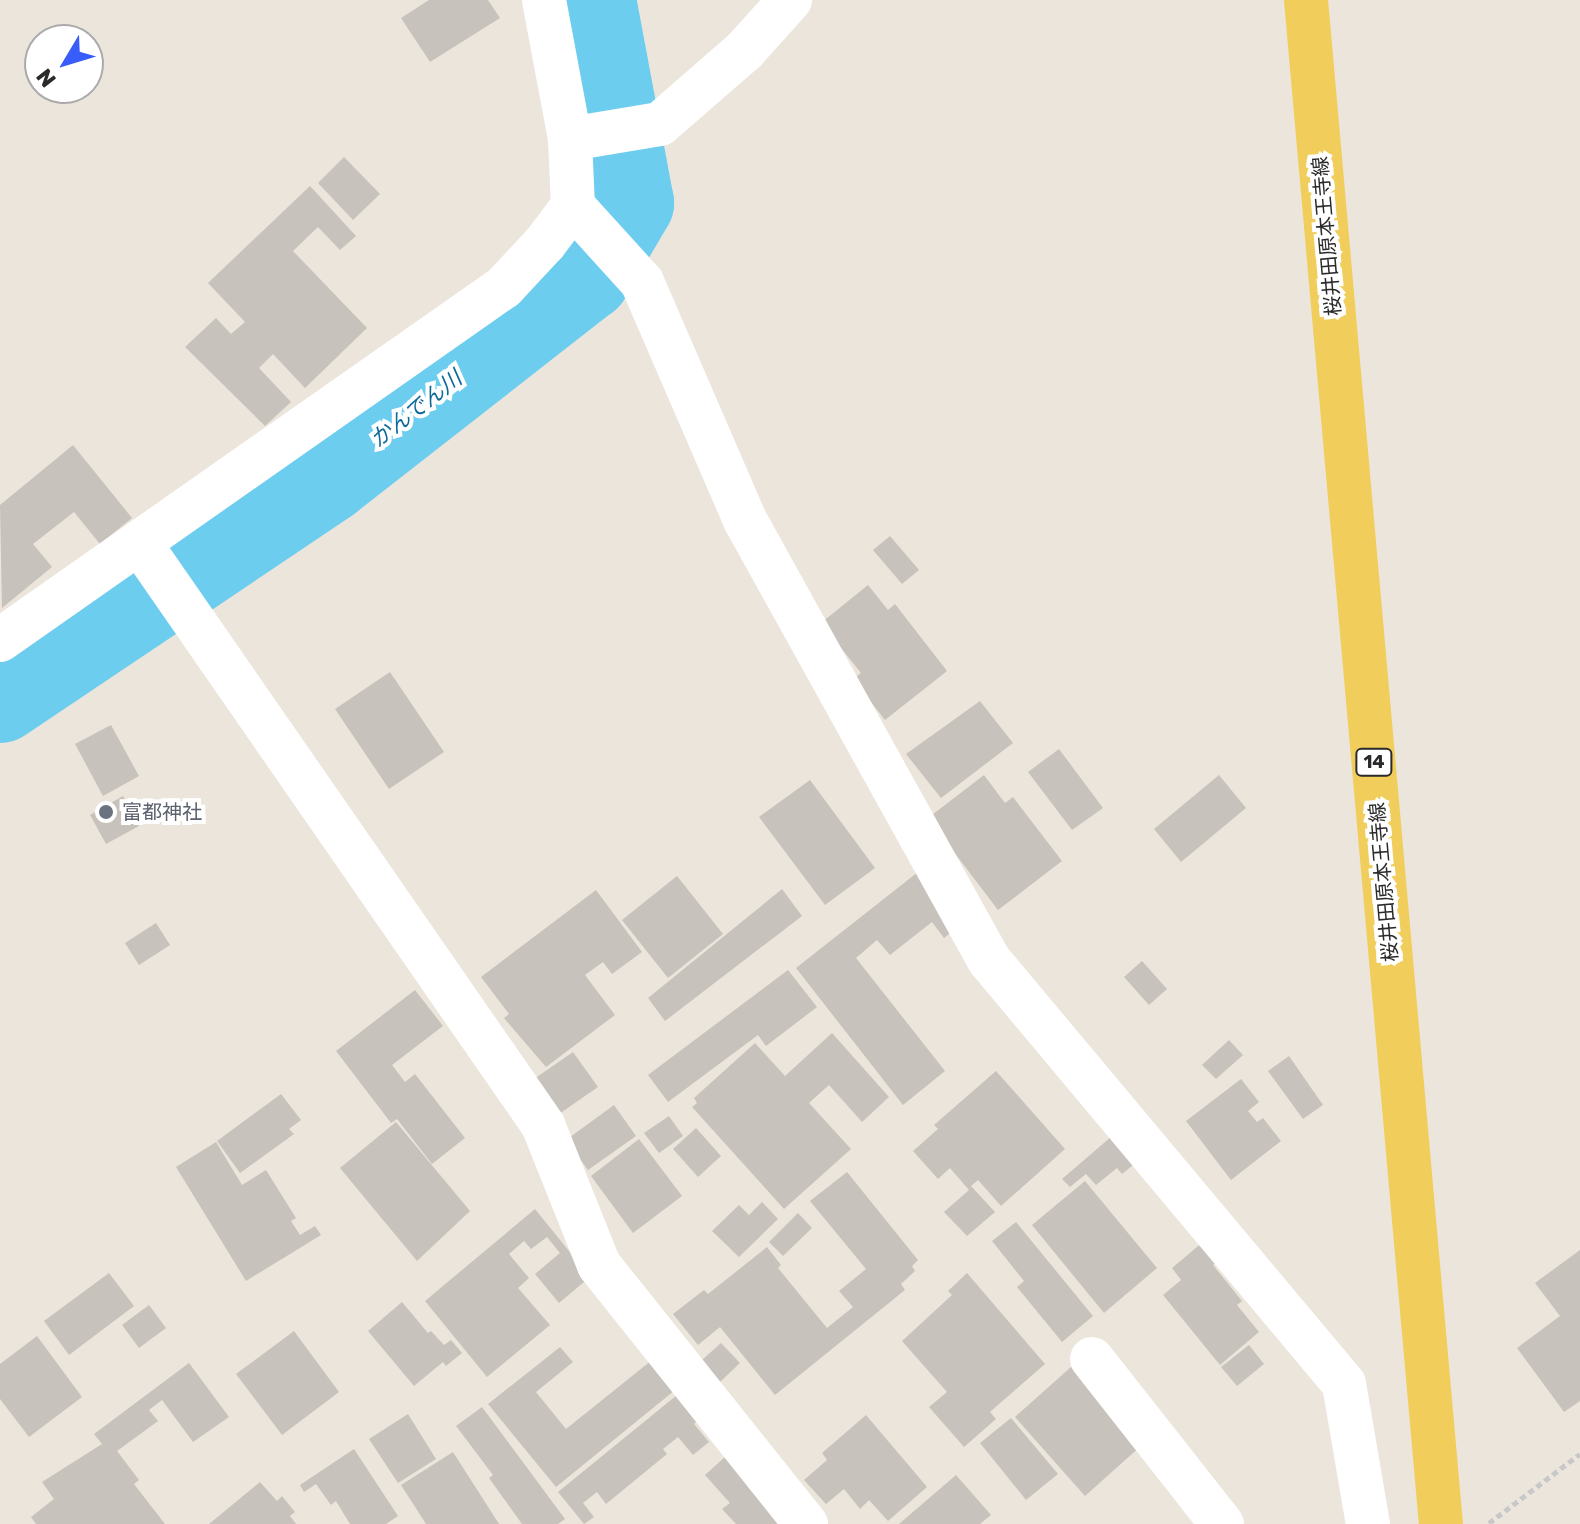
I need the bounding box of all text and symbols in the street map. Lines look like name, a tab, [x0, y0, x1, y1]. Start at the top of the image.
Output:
north arrow	[24, 24, 104, 104]
text: N	[31, 63, 62, 92]
street label: 桜井田原本王寺線	[1308, 155, 1346, 317]
water label: かんでん川	[365, 365, 467, 453]
road number: 14	[1354, 748, 1394, 776]
place label: 富都神社	[122, 800, 202, 824]
street label: 桜井田原本王寺線	[1365, 801, 1403, 963]
marker: 富都神社	[97, 803, 115, 821]

